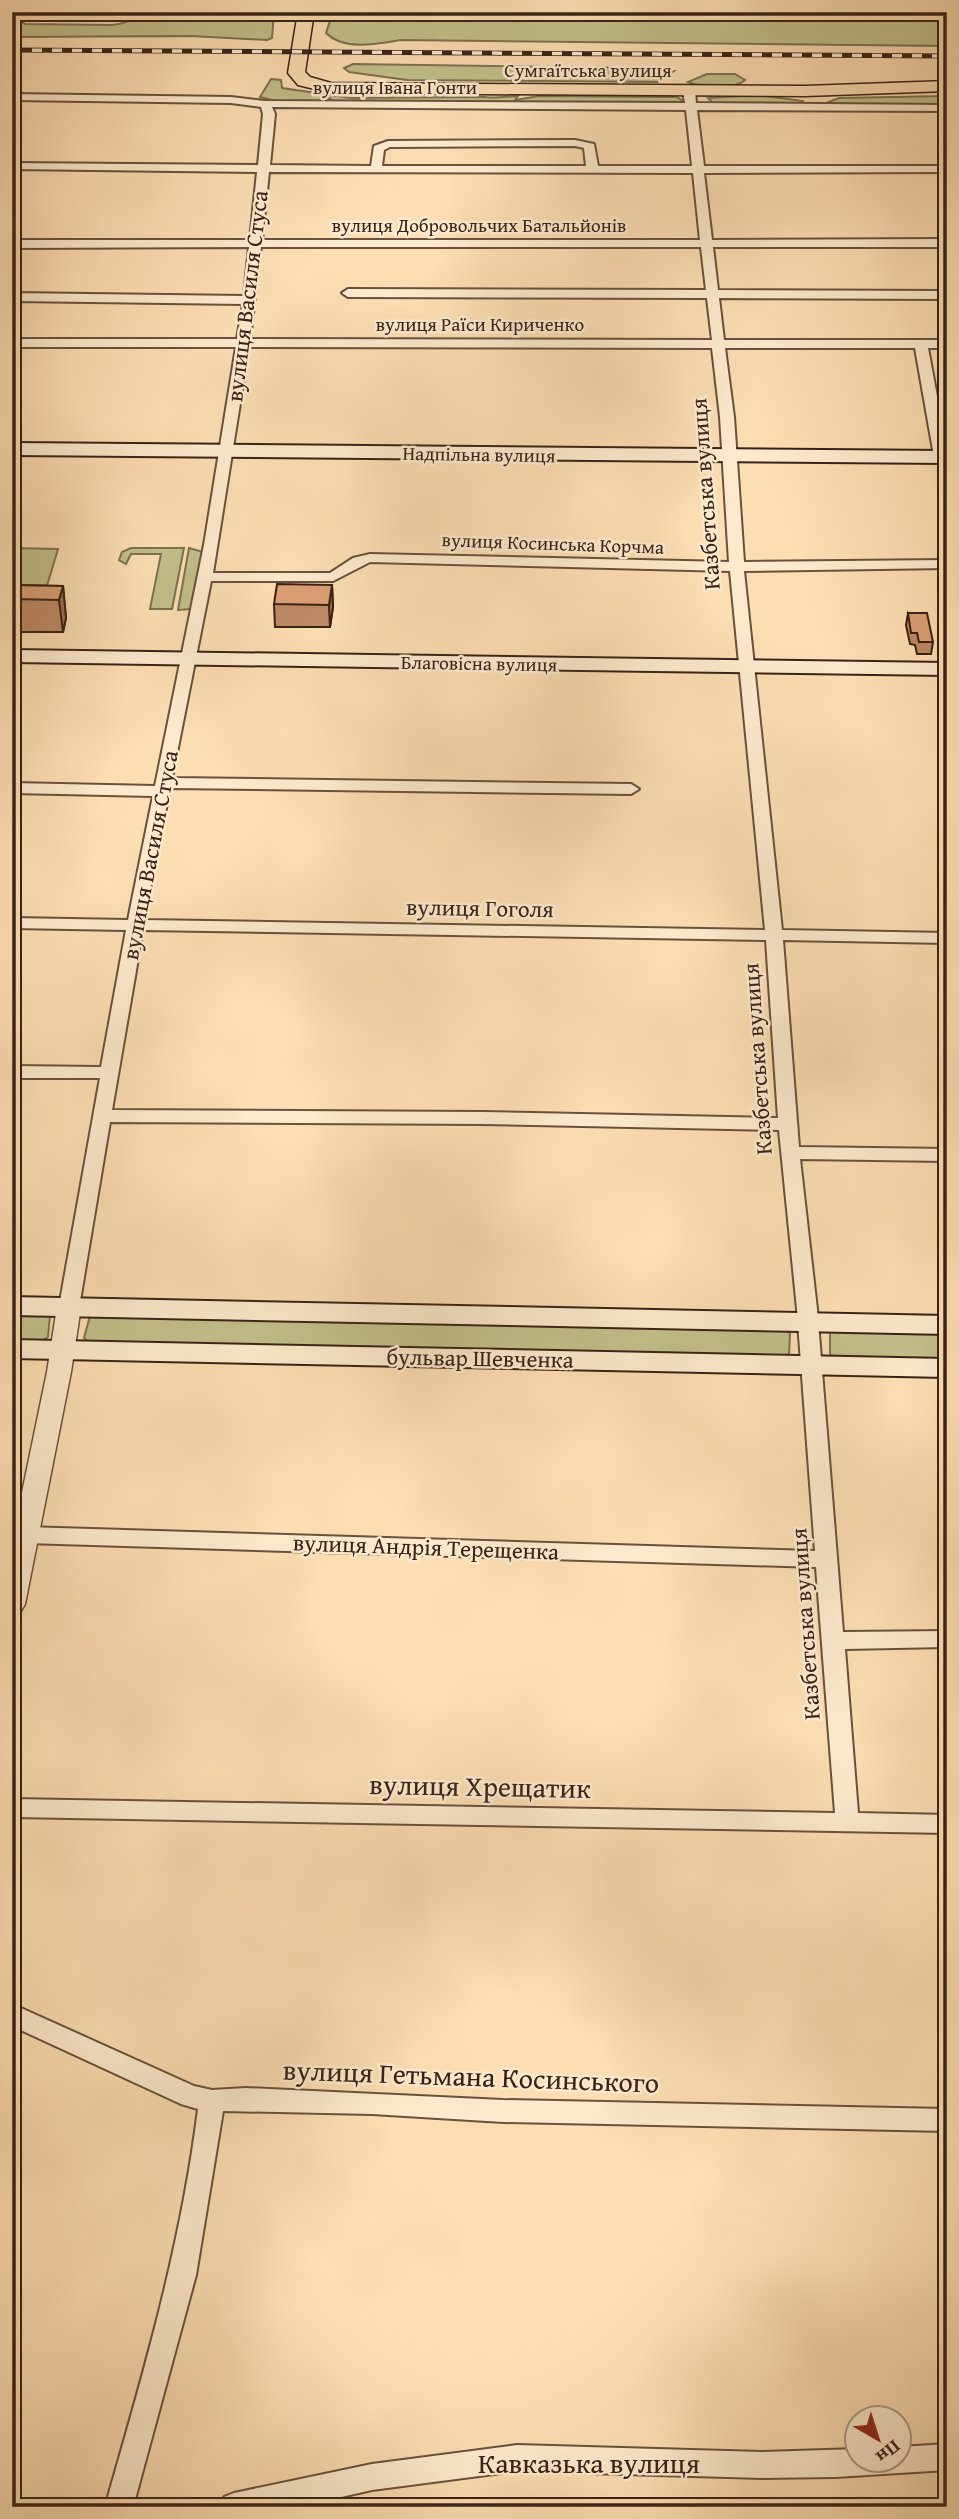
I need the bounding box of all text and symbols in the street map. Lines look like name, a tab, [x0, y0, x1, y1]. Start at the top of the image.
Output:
street label: Сумгаїтська вулиця	[504, 56, 672, 84]
street label: вулиця Івана Гонти	[313, 73, 477, 101]
street label: вулиця Василя Стуса	[217, 188, 276, 404]
street label: вулиця Добровольчих Батальйонів	[332, 211, 626, 239]
street label: вулиця Раїси Кириченко	[376, 310, 584, 338]
street label: Казбетська вулиця	[681, 397, 728, 591]
street label: Надпільна вулиця	[402, 439, 556, 469]
street label: вулиця Косинська Корчма	[441, 525, 665, 561]
street label: Благовісна вулиця	[401, 648, 558, 678]
street label: вулиця Василя Стуса	[113, 747, 186, 962]
street label: вулиця Гоголя	[406, 890, 554, 925]
street label: Казбетська вулиця	[733, 962, 780, 1156]
street label: бульвар Шевченка	[386, 1339, 574, 1376]
street label: вулиця Андрія Терещенка	[292, 1525, 560, 1568]
street label: Казбетська вулиця	[781, 1527, 828, 1721]
street label: вулиця Хрещатик	[369, 1763, 592, 1808]
street label: вулиця Гетьмана Косинського	[282, 2048, 660, 2103]
north arrow	[844, 2404, 914, 2474]
text: Пн	[870, 2434, 907, 2471]
street label: Кавказька вулиця	[478, 2442, 700, 2483]

